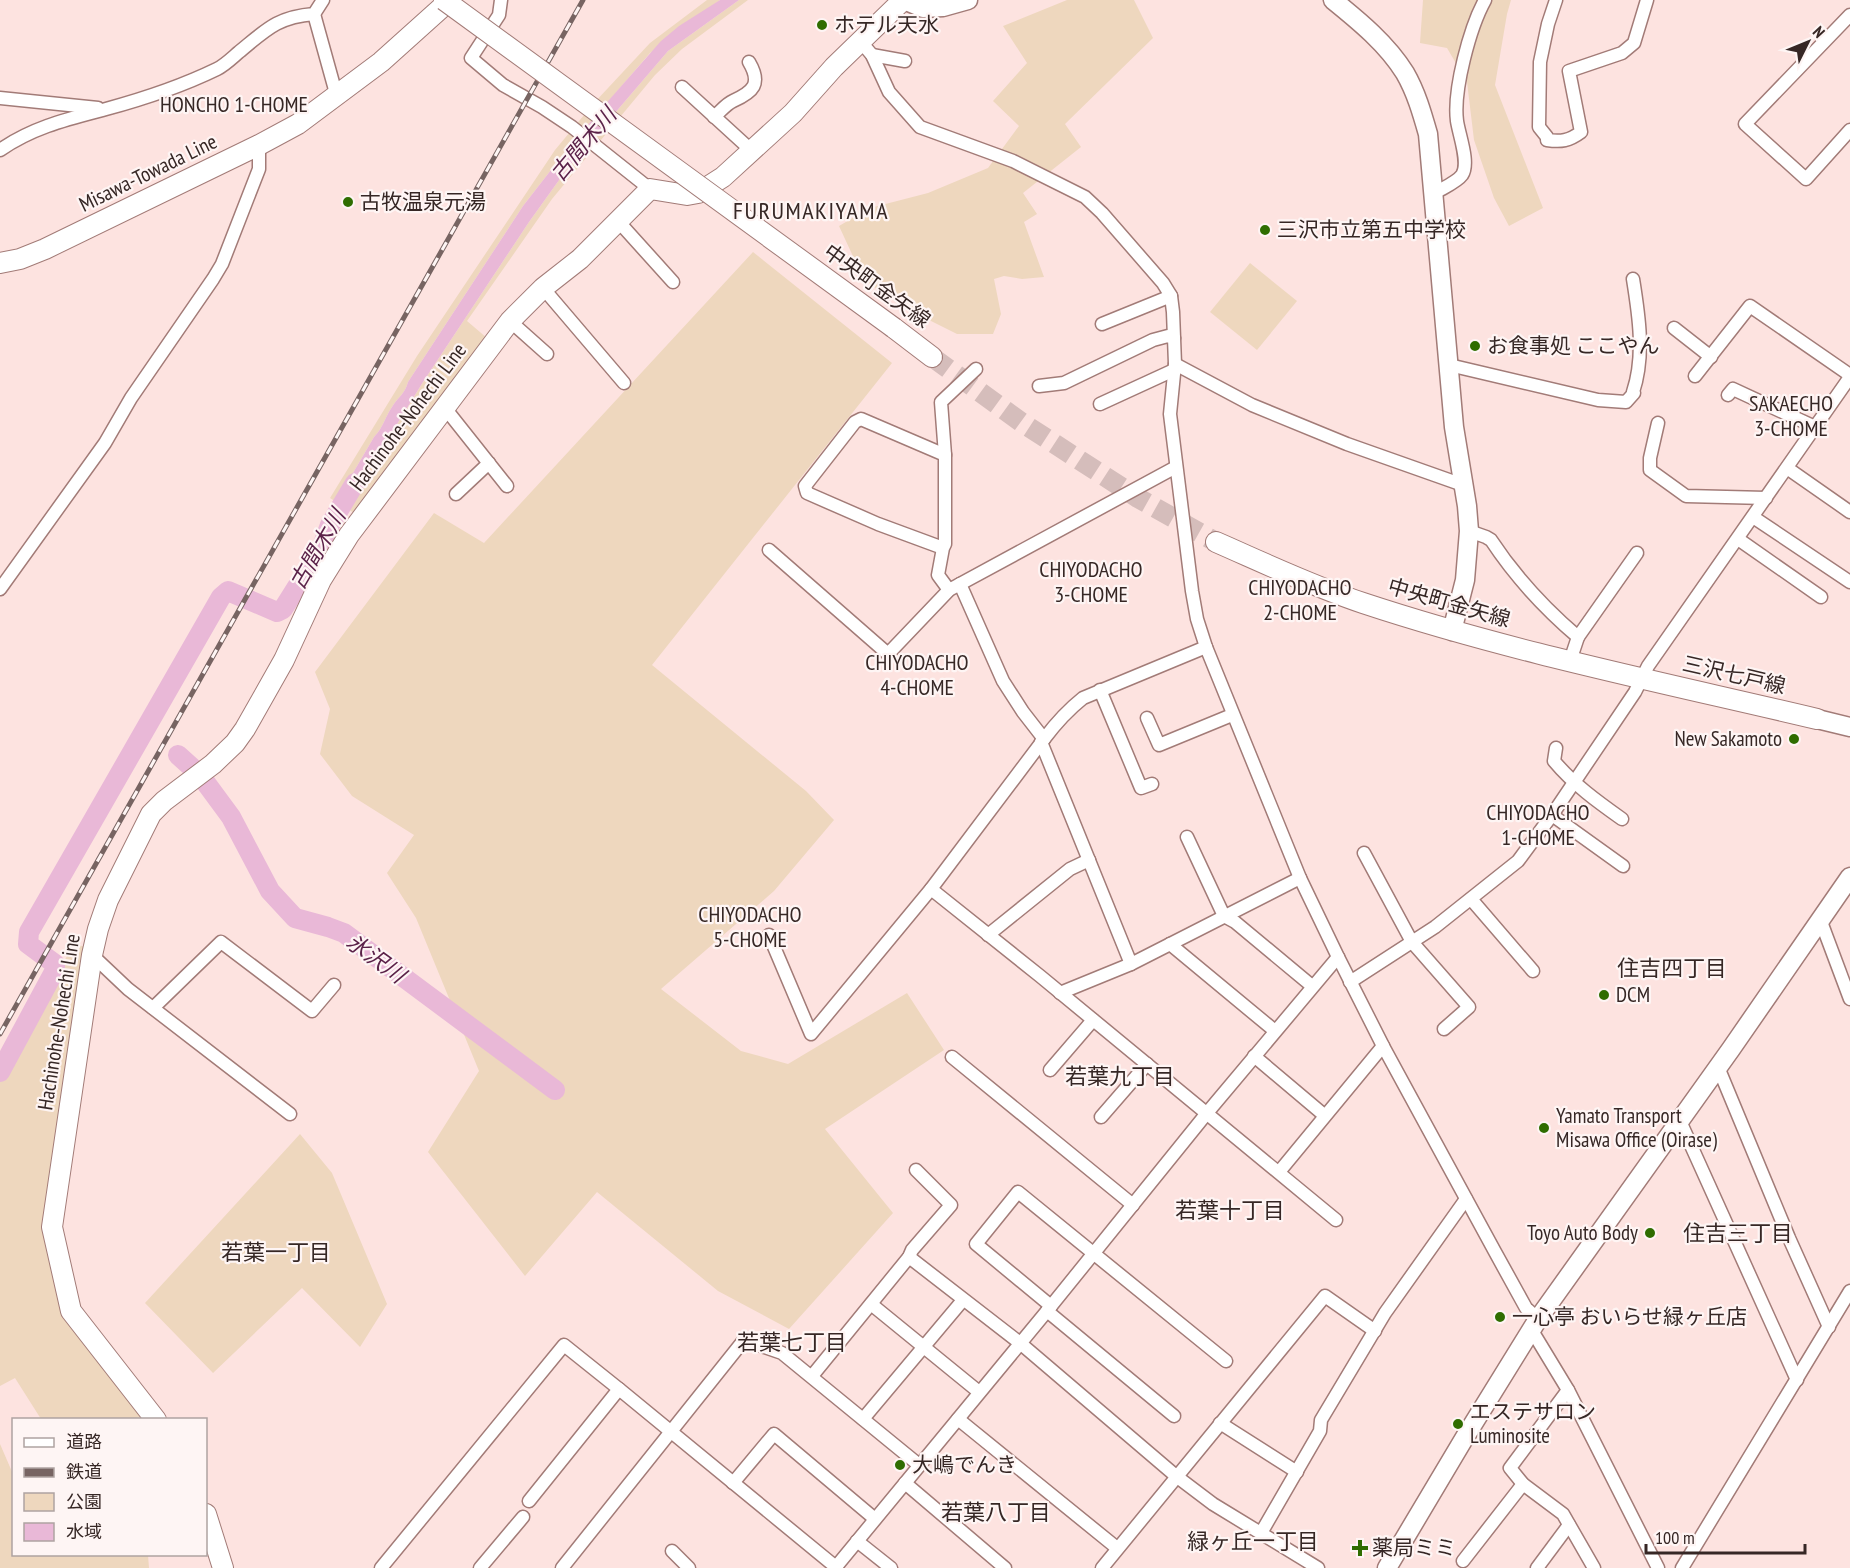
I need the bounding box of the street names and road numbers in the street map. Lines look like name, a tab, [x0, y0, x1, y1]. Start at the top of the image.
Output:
street label: Misawa-Towada Line	[74, 128, 221, 218]
street label: 中央町金矢線	[818, 238, 936, 334]
street label: Hachinohe-Nohechi Line	[343, 337, 472, 496]
street label: 中央町金矢線	[1385, 572, 1513, 633]
street label: 三沢七戸線	[1680, 650, 1788, 699]
street label: Hachinohe-Nohechi Line	[31, 932, 86, 1112]

